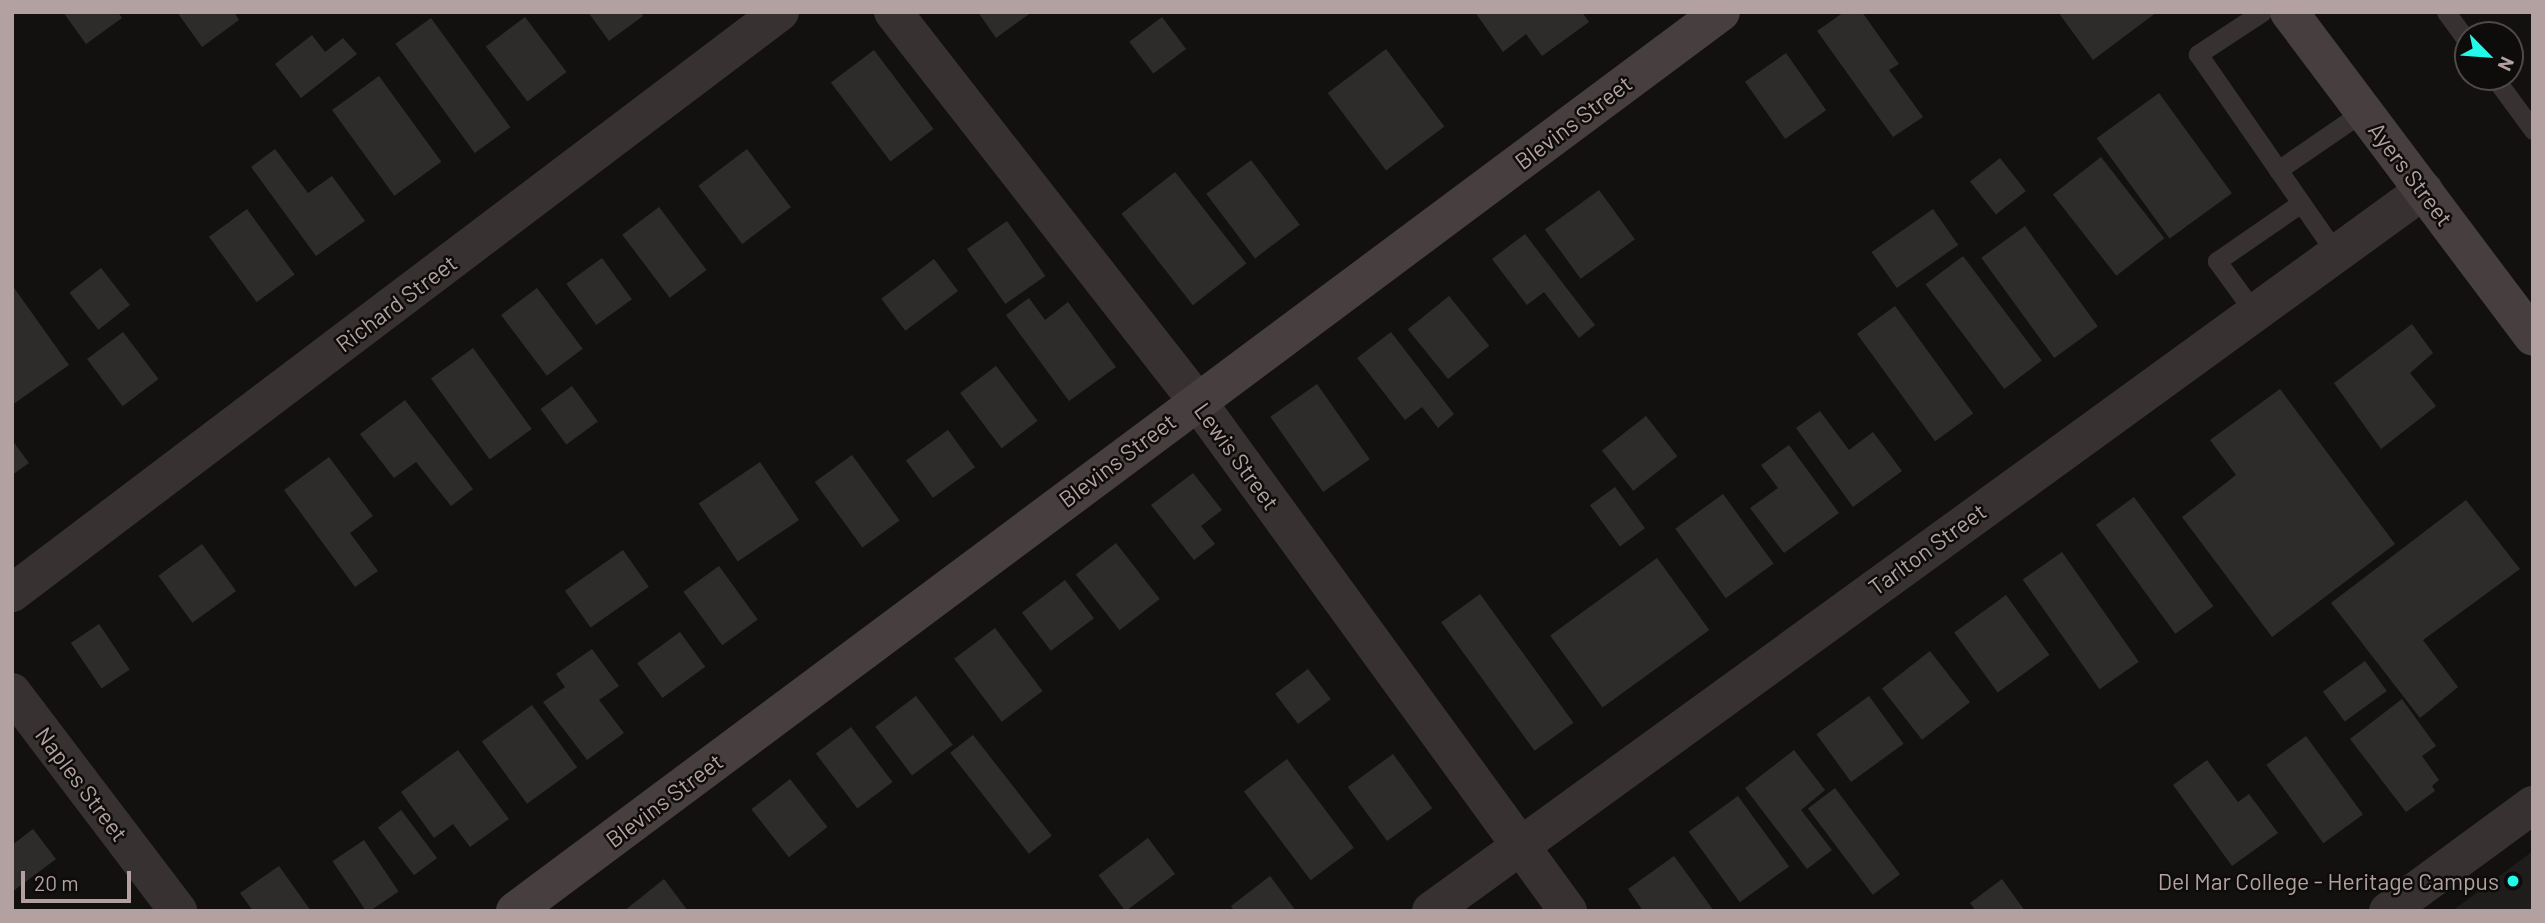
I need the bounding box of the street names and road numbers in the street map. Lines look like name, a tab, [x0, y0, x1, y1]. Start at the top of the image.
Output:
street label: Blevins Street	[1509, 69, 1637, 175]
street label: Ayers Street	[2363, 117, 2459, 231]
street label: Richard Street	[330, 249, 462, 357]
street label: Lewis Street	[1189, 397, 1285, 515]
street label: Blevins Street	[1053, 407, 1181, 513]
street label: Tarlton Street	[1863, 497, 1991, 601]
street label: Naples Street	[30, 721, 134, 847]
street label: Blevins Street	[600, 747, 728, 853]

